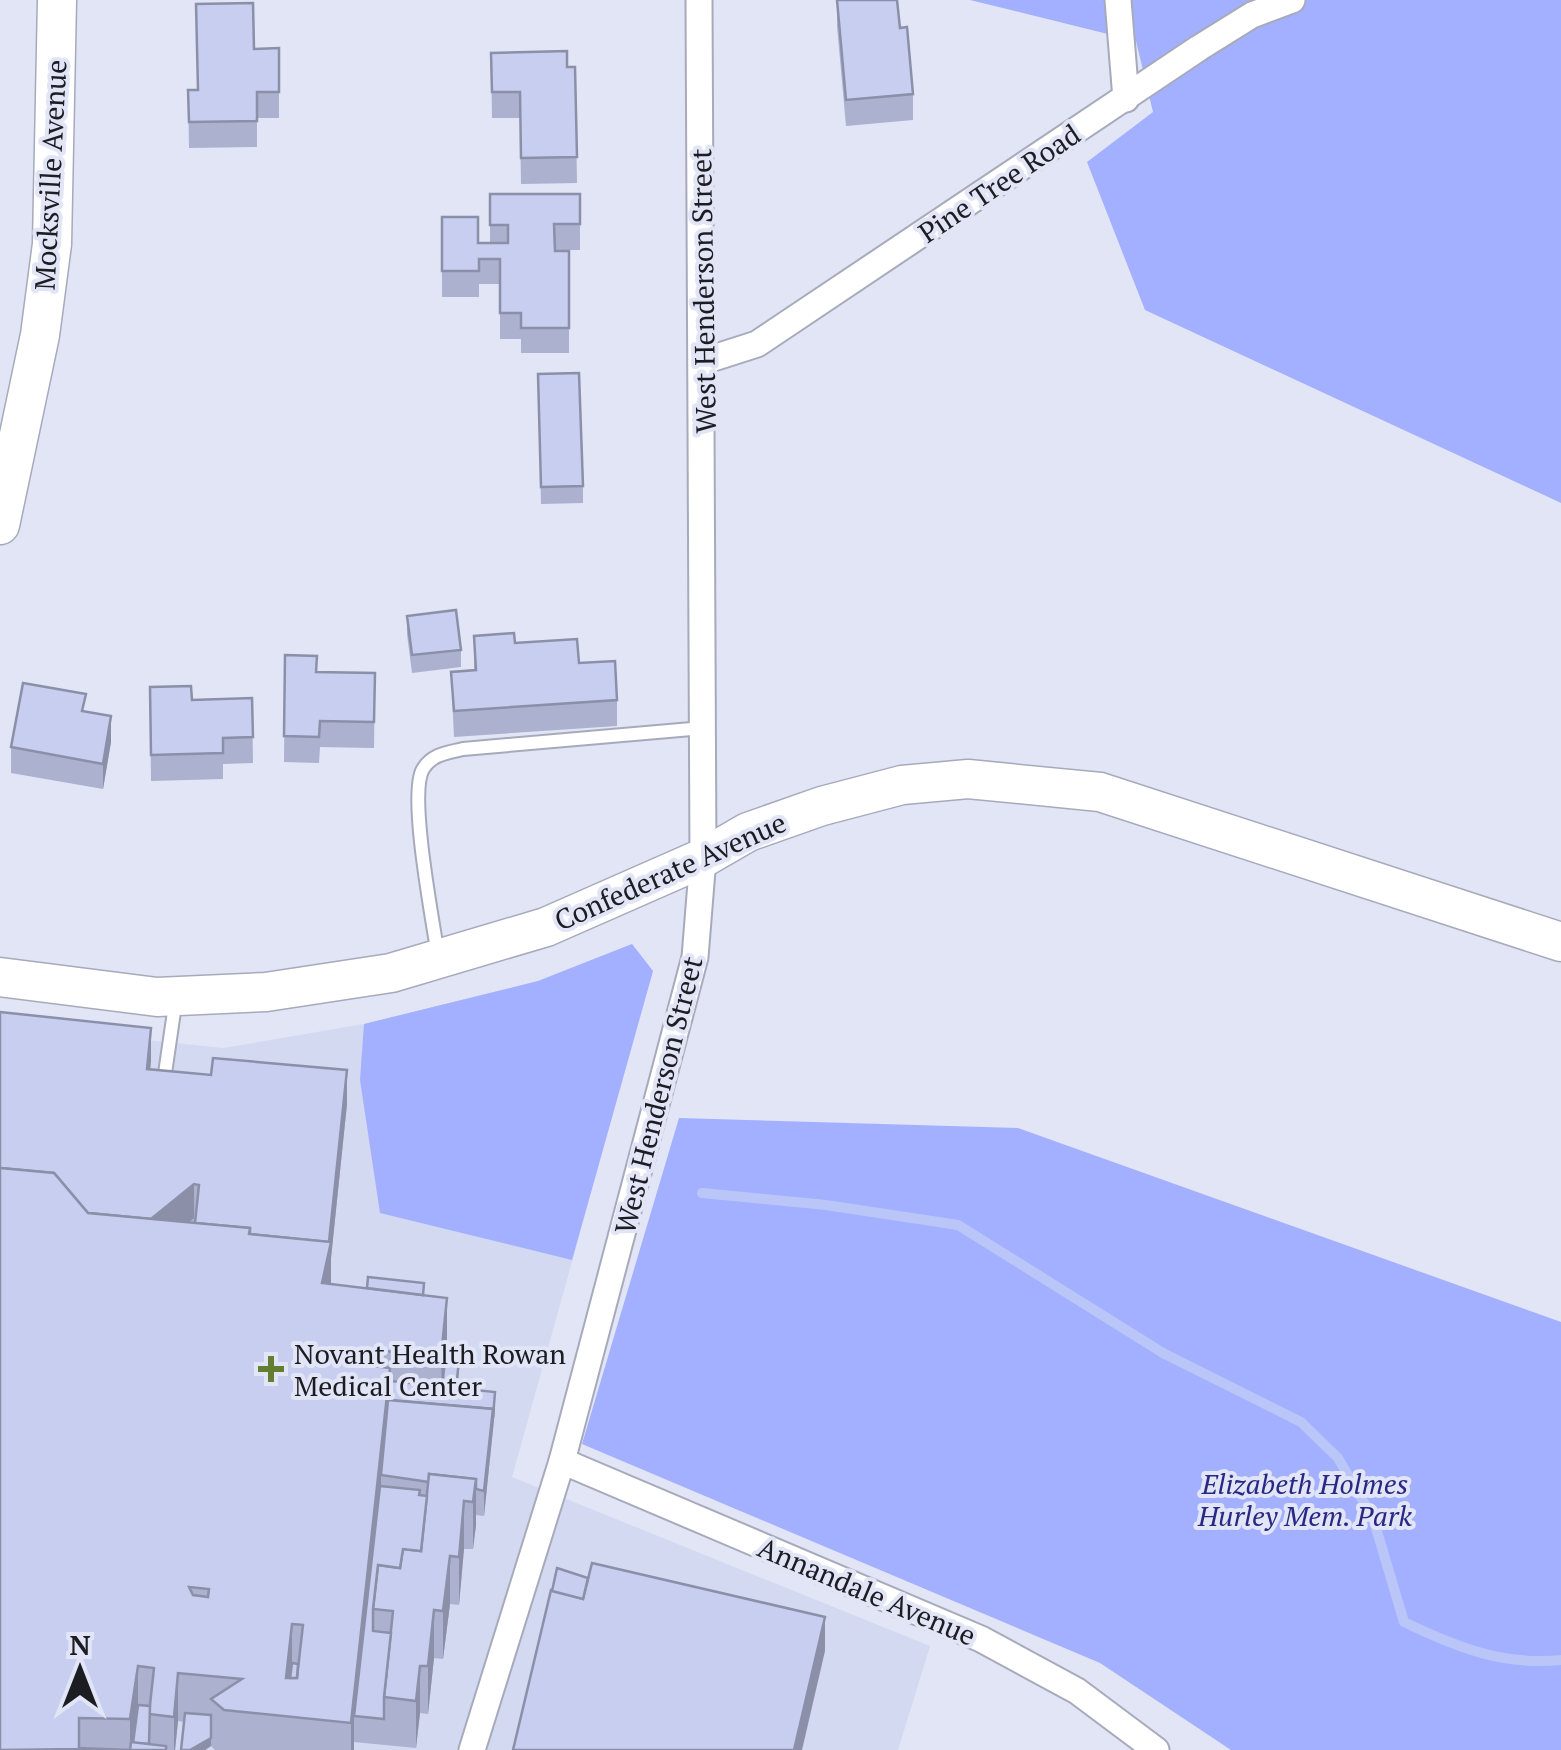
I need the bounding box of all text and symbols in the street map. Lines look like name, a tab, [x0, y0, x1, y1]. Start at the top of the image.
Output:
street label: Mocksville Avenue	[25, 59, 75, 291]
street label: Pine Tree Road	[911, 115, 1087, 251]
street label: West Henderson Street	[682, 148, 724, 434]
street label: Confederate Avenue	[548, 803, 792, 939]
street label: West Henderson Street	[606, 952, 711, 1238]
place label: Novant Health Rowan Medical Center	[294, 1335, 566, 1404]
marker: Novant Health Rowan Medical Center	[258, 1356, 284, 1382]
park label: Elizabeth Holmes Hurley Mem. Park	[1197, 1465, 1412, 1534]
street label: Annandale Avenue	[752, 1528, 982, 1654]
north arrow	[30, 1620, 130, 1720]
text: N	[69, 1626, 91, 1663]

